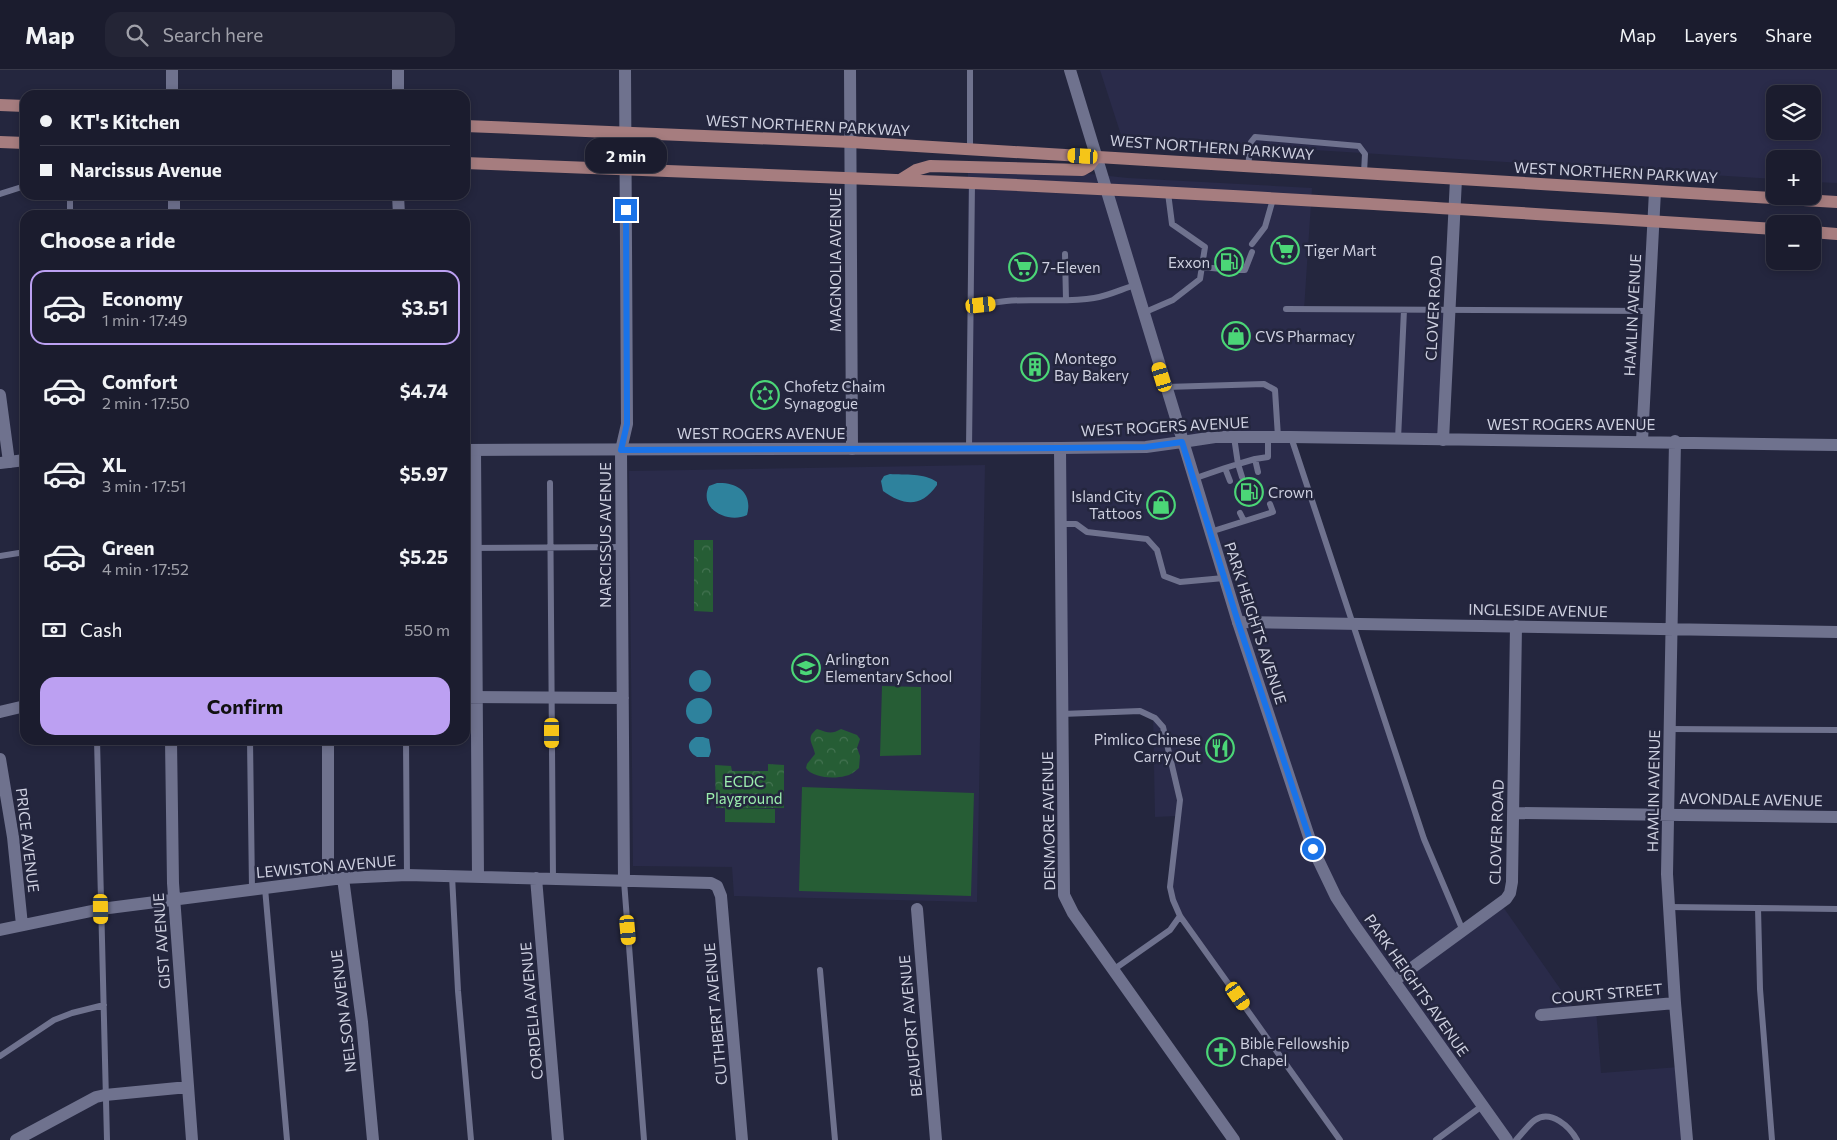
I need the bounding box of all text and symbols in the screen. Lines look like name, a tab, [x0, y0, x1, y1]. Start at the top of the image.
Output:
search box	[105, 12, 455, 57]
text: Map	[25, 20, 75, 49]
icon: search	[123, 21, 151, 49]
text: Search here	[163, 23, 263, 46]
text: Map	[1619, 24, 1656, 46]
text: Layers	[1684, 24, 1737, 46]
text: Share	[1765, 24, 1812, 46]
map controls	[1766, 85, 1821, 270]
button: layers	[1766, 85, 1821, 140]
text: KT's Kitchen	[70, 110, 180, 133]
street label: WEST NORTHERN PARKWAY	[705, 111, 911, 139]
street label: WEST NORTHERN PARKWAY	[1109, 131, 1315, 163]
callout: 2 min	[585, 138, 667, 172]
text: 2 min	[606, 146, 646, 165]
car	[1067, 148, 1098, 164]
button: +	[1766, 150, 1821, 205]
text: Narcissus Avenue	[70, 158, 222, 181]
street label: WEST NORTHERN PARKWAY	[1513, 158, 1719, 186]
street label: MAGNOLIA AVENUE	[826, 188, 844, 332]
route end	[615, 199, 637, 221]
button: −	[1766, 215, 1821, 270]
text: Choose a ride	[40, 226, 175, 253]
supermarket icon: Tiger Mart	[1270, 235, 1300, 265]
place label: Tiger Mart	[1304, 241, 1376, 259]
fuel station icon: Exxon	[1214, 247, 1244, 277]
supermarket icon: 7-Eleven	[1008, 252, 1038, 282]
place label: Exxon	[1168, 253, 1210, 271]
street label: HAMLIN AVENUE	[1620, 253, 1644, 377]
street label: CLOVER ROAD	[1421, 255, 1445, 361]
place label: 7-Eleven	[1042, 258, 1101, 276]
icon: car	[42, 285, 87, 330]
text: Economy	[102, 287, 183, 310]
text: $3.51	[402, 296, 448, 319]
car	[965, 296, 996, 314]
text: 1 min · 17:49	[102, 310, 187, 329]
shop icon: CVS Pharmacy	[1221, 321, 1251, 351]
place label: CVS Pharmacy	[1255, 327, 1355, 345]
place label: Montego Bay Bakery	[1054, 349, 1129, 384]
building icon: Montego Bay Bakery	[1020, 352, 1050, 382]
car	[1150, 360, 1173, 394]
icon: car	[42, 368, 87, 413]
text: Comfort	[102, 370, 178, 393]
place label: Chofetz Chaim Synagogue	[784, 377, 885, 412]
text: $4.74	[400, 379, 448, 402]
synagogue icon: Chofetz Chaim Synagogue	[750, 380, 780, 410]
text: 2 min · 17:50	[102, 393, 190, 412]
street label: WEST ROGERS AVENUE	[1080, 413, 1250, 439]
street label: WEST ROGERS AVENUE	[1487, 415, 1655, 433]
street label: WEST ROGERS AVENUE	[677, 424, 845, 442]
icon: car	[42, 451, 87, 496]
text: XL	[102, 453, 127, 476]
text: $5.97	[400, 462, 448, 485]
street label: NARCISSUS AVENUE	[596, 462, 614, 608]
text: 3 min · 17:51	[102, 476, 186, 495]
fuel station icon: Crown	[1234, 477, 1264, 507]
place label: Crown	[1268, 483, 1313, 501]
place label: Island City Tattoos	[1071, 487, 1142, 522]
shop icon: Island City Tattoos	[1146, 490, 1176, 520]
icon: car	[42, 534, 87, 579]
text: Green	[102, 536, 154, 559]
street label: PARK HEIGHTS AVENUE	[1221, 540, 1291, 706]
text: $5.25	[399, 545, 448, 568]
text: 4 min · 17:52	[102, 559, 189, 578]
street label: INGLESIDE AVENUE	[1468, 600, 1608, 620]
icon: cash	[40, 616, 68, 644]
text: Cash	[80, 618, 122, 641]
text: 550 m	[404, 620, 450, 639]
place label: Arlington Elementary School	[825, 650, 952, 685]
school or university icon: Arlington Elementary School	[791, 653, 821, 683]
button: Confirm	[40, 677, 450, 735]
car	[544, 718, 559, 748]
street label: HAMLIN AVENUE	[1643, 729, 1663, 852]
place label: Pimlico Chinese Carry Out	[1094, 730, 1201, 765]
restaurant icon: Pimlico Chinese Carry Out	[1205, 733, 1235, 763]
street label: DENMORE AVENUE	[1038, 751, 1058, 891]
park label: ECDC Playground	[706, 772, 782, 807]
street label: CLOVER ROAD	[1485, 779, 1507, 885]
street label: PRICE AVENUE	[13, 787, 43, 893]
street label: AVONDALE AVENUE	[1679, 789, 1823, 809]
route start	[1302, 838, 1324, 860]
street label: LEWISTON AVENUE	[255, 851, 397, 881]
street label: GIST AVENUE	[149, 892, 173, 989]
car	[93, 894, 108, 924]
street label: PARK HEIGHTS AVENUE	[1361, 910, 1473, 1060]
car	[619, 914, 636, 946]
street label: CORDELIA AVENUE	[516, 941, 546, 1081]
street label: CUTHBERT AVENUE	[700, 942, 730, 1086]
street label: NELSON AVENUE	[327, 948, 359, 1073]
street label: BEAUFORT AVENUE	[895, 954, 925, 1098]
car	[1223, 979, 1252, 1013]
street label: COURT STREET	[1551, 979, 1664, 1007]
place label: Bible Fellowship Chapel	[1240, 1034, 1350, 1069]
church icon: Bible Fellowship Chapel	[1206, 1037, 1236, 1067]

